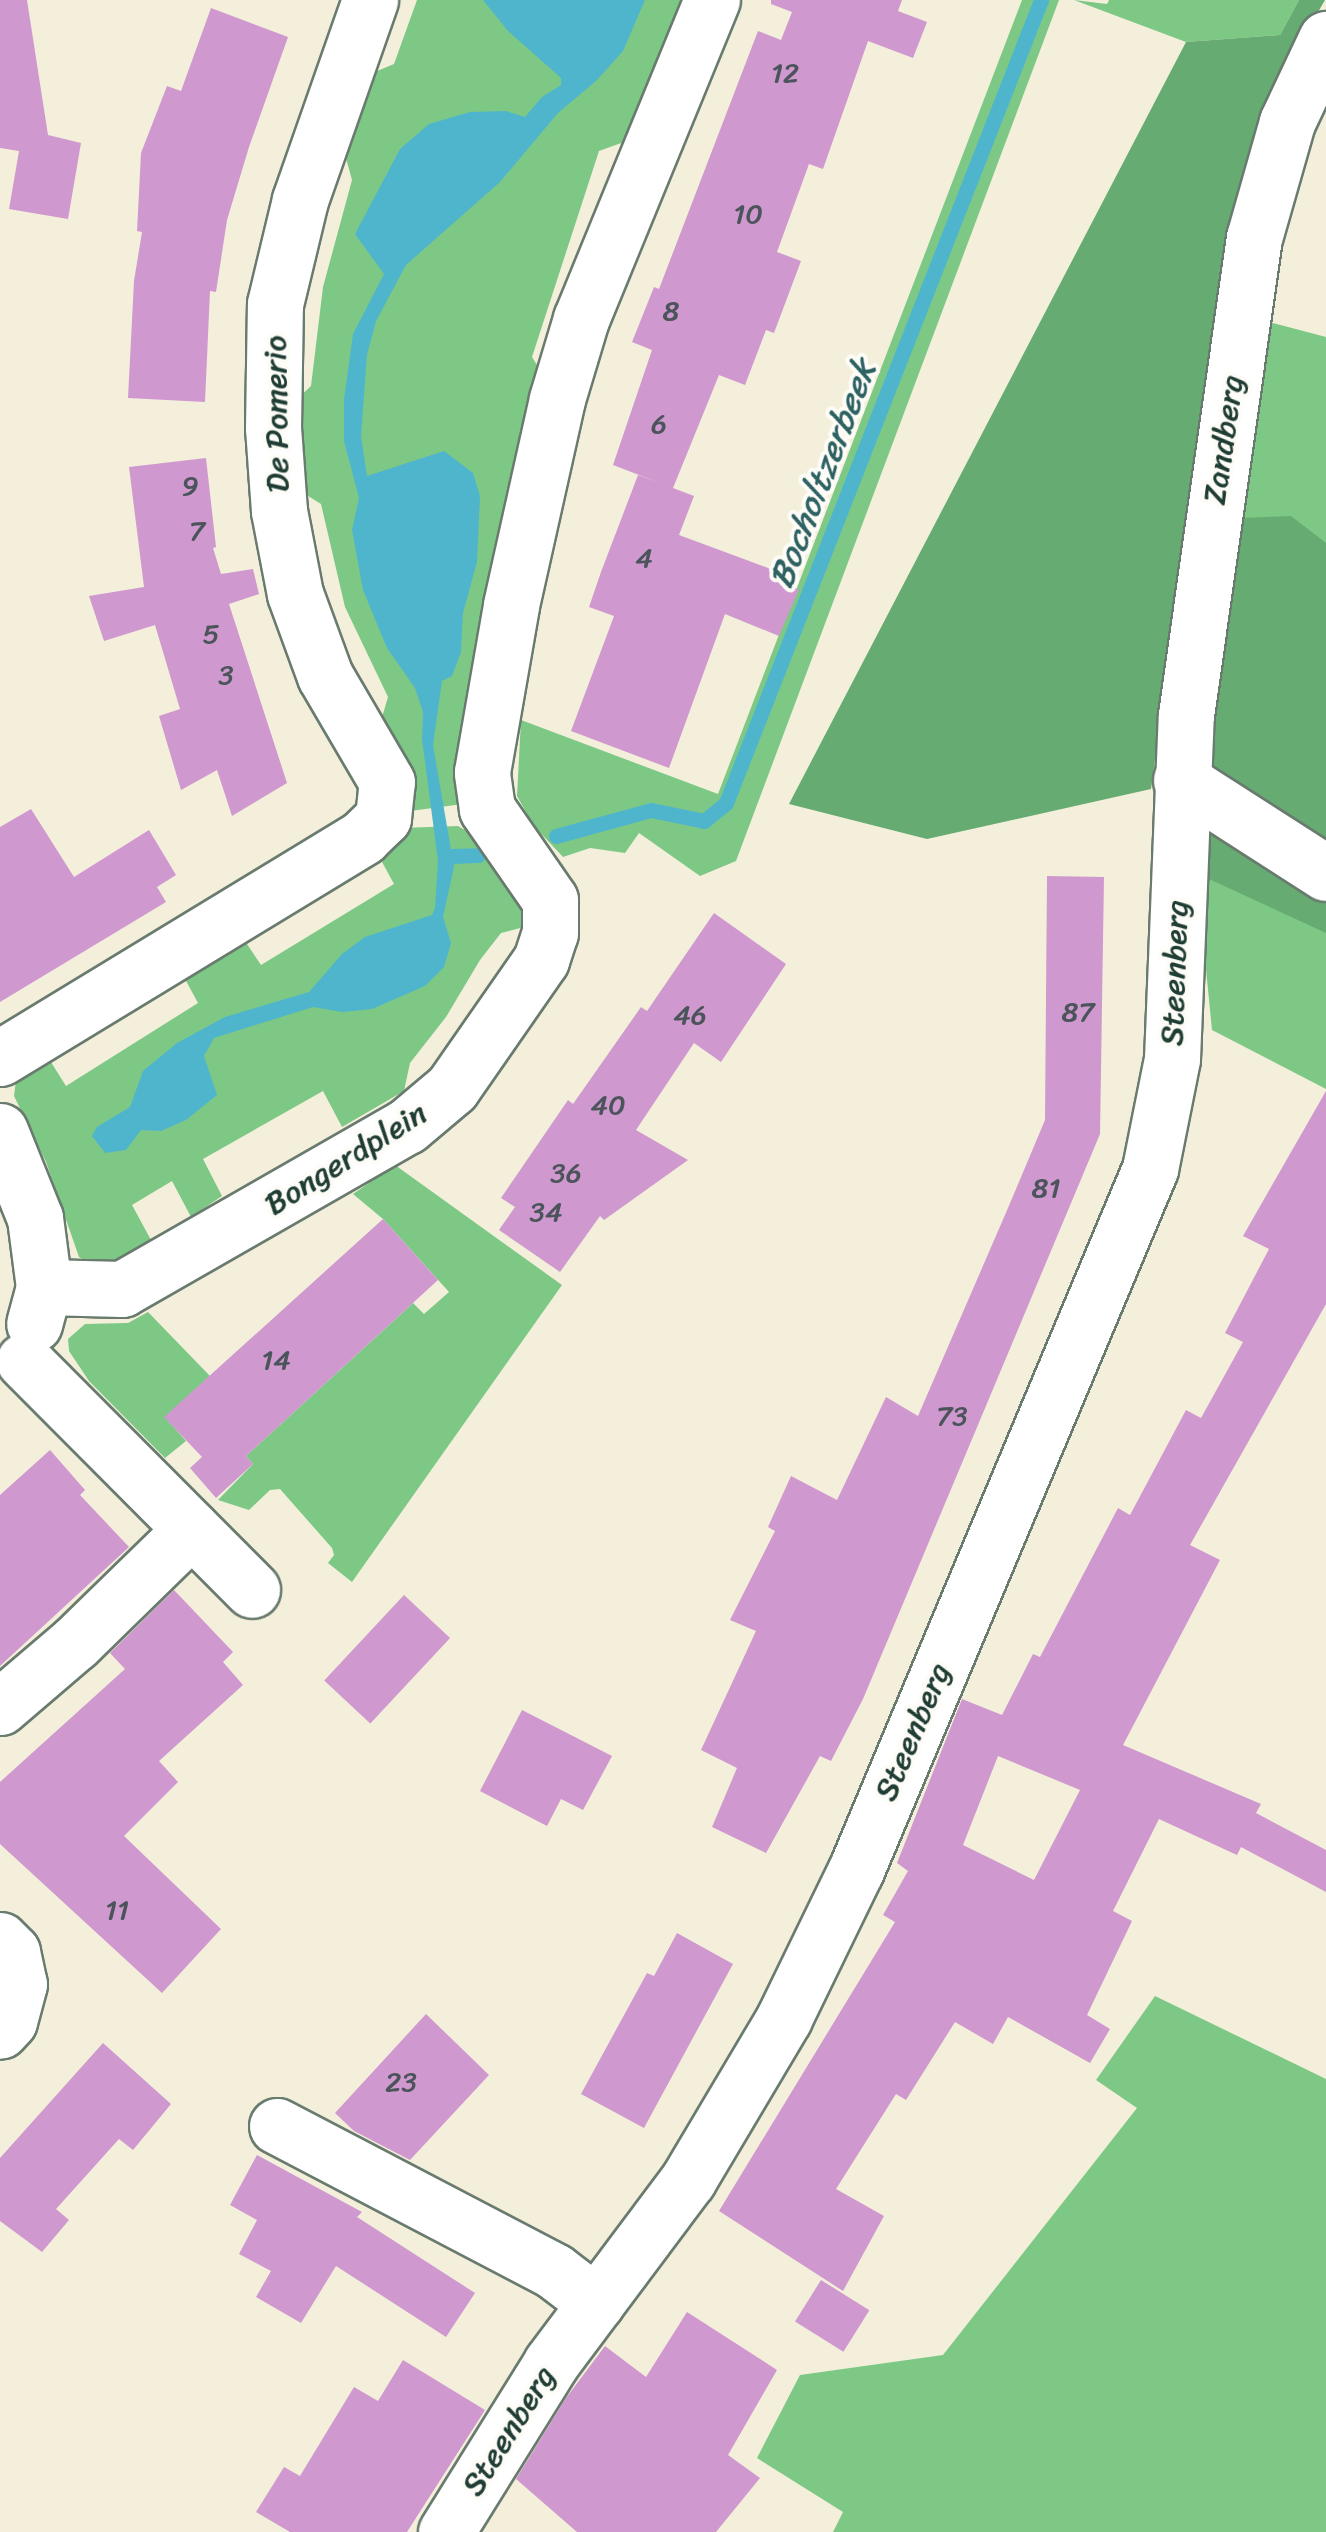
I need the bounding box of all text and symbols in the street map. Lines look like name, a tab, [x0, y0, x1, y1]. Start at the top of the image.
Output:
house number: 12	[771, 56, 799, 90]
house number: 10	[733, 197, 763, 231]
house number: 8	[663, 294, 679, 328]
street label: De Pomerio	[256, 334, 298, 494]
water label: Bocholtzerbeek	[759, 354, 885, 594]
street label: Zandberg	[1196, 373, 1252, 507]
house number: 6	[651, 407, 667, 441]
house number: 9	[181, 469, 199, 503]
house number: 7	[189, 514, 205, 548]
house number: 4	[635, 541, 653, 575]
house number: 5	[202, 617, 220, 651]
house number: 3	[218, 658, 234, 692]
street label: Steenberg	[1153, 899, 1197, 1047]
house number: 87	[1062, 995, 1094, 1029]
house number: 46	[673, 998, 707, 1032]
house number: 40	[590, 1088, 626, 1122]
street label: Bongerdplein	[258, 1094, 434, 1224]
house number: 36	[550, 1156, 582, 1190]
house number: 81	[1032, 1171, 1060, 1205]
house number: 34	[530, 1195, 562, 1229]
house number: 14	[261, 1343, 291, 1377]
house number: 73	[936, 1399, 968, 1433]
street label: Steenberg	[867, 1657, 959, 1807]
house number: 11	[105, 1893, 129, 1927]
house number: 23	[385, 2065, 417, 2099]
street label: Steenberg	[454, 2359, 564, 2503]

